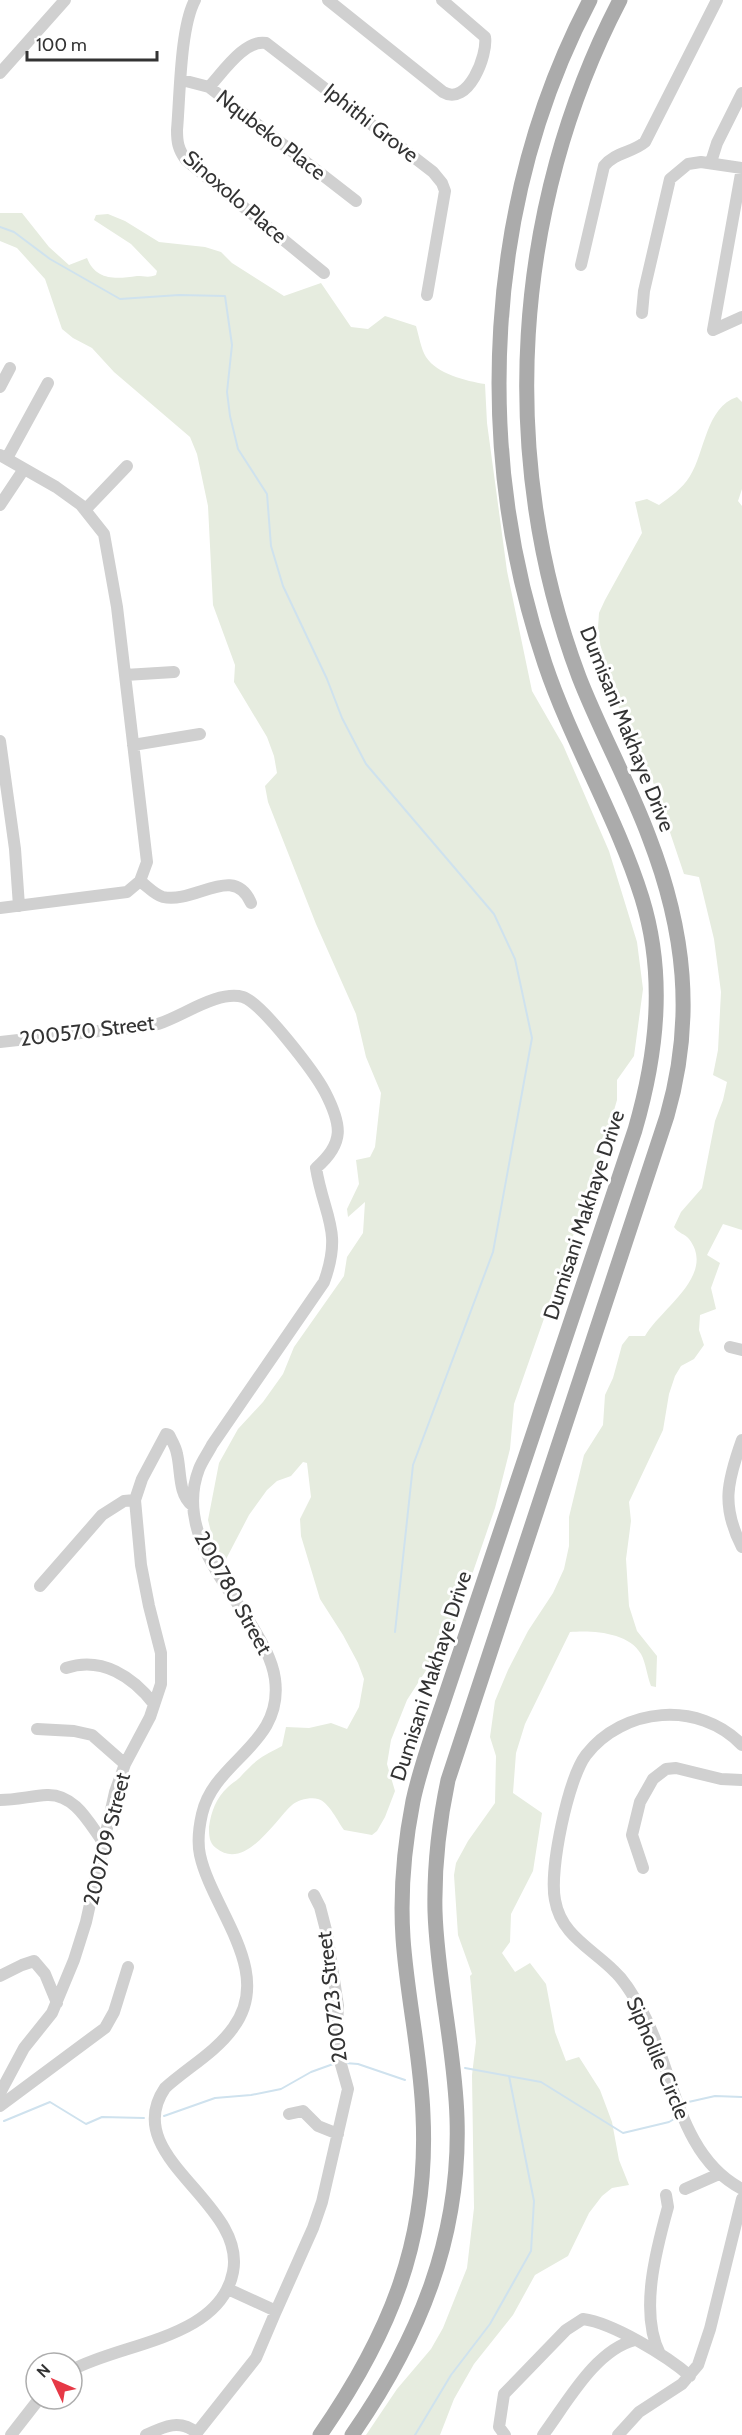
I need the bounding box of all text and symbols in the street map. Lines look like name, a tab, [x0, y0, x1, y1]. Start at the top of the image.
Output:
scale bar	[27, 24, 158, 62]
text: 100 m	[36, 34, 87, 56]
street label: Iphithi Grove	[319, 78, 424, 167]
street label: Nqubeko Place	[212, 84, 331, 185]
street label: Sinoxolo Place	[179, 145, 292, 248]
street label: Dumisani Makhaye Drive	[575, 623, 680, 835]
street label: 200570 Street	[18, 1010, 156, 1051]
street label: Dumisani Makhaye Drive	[538, 1107, 629, 1323]
street label: 200780 Street	[189, 1527, 278, 1659]
street label: Dumisani Makhaye Drive	[385, 1568, 476, 1784]
street label: 200709 Street	[78, 1770, 135, 1908]
street label: 200723 Street	[311, 1930, 352, 2064]
street label: Sipholile Circle	[621, 1993, 696, 2123]
north arrow	[24, 2351, 84, 2411]
text: N	[33, 2360, 54, 2382]

